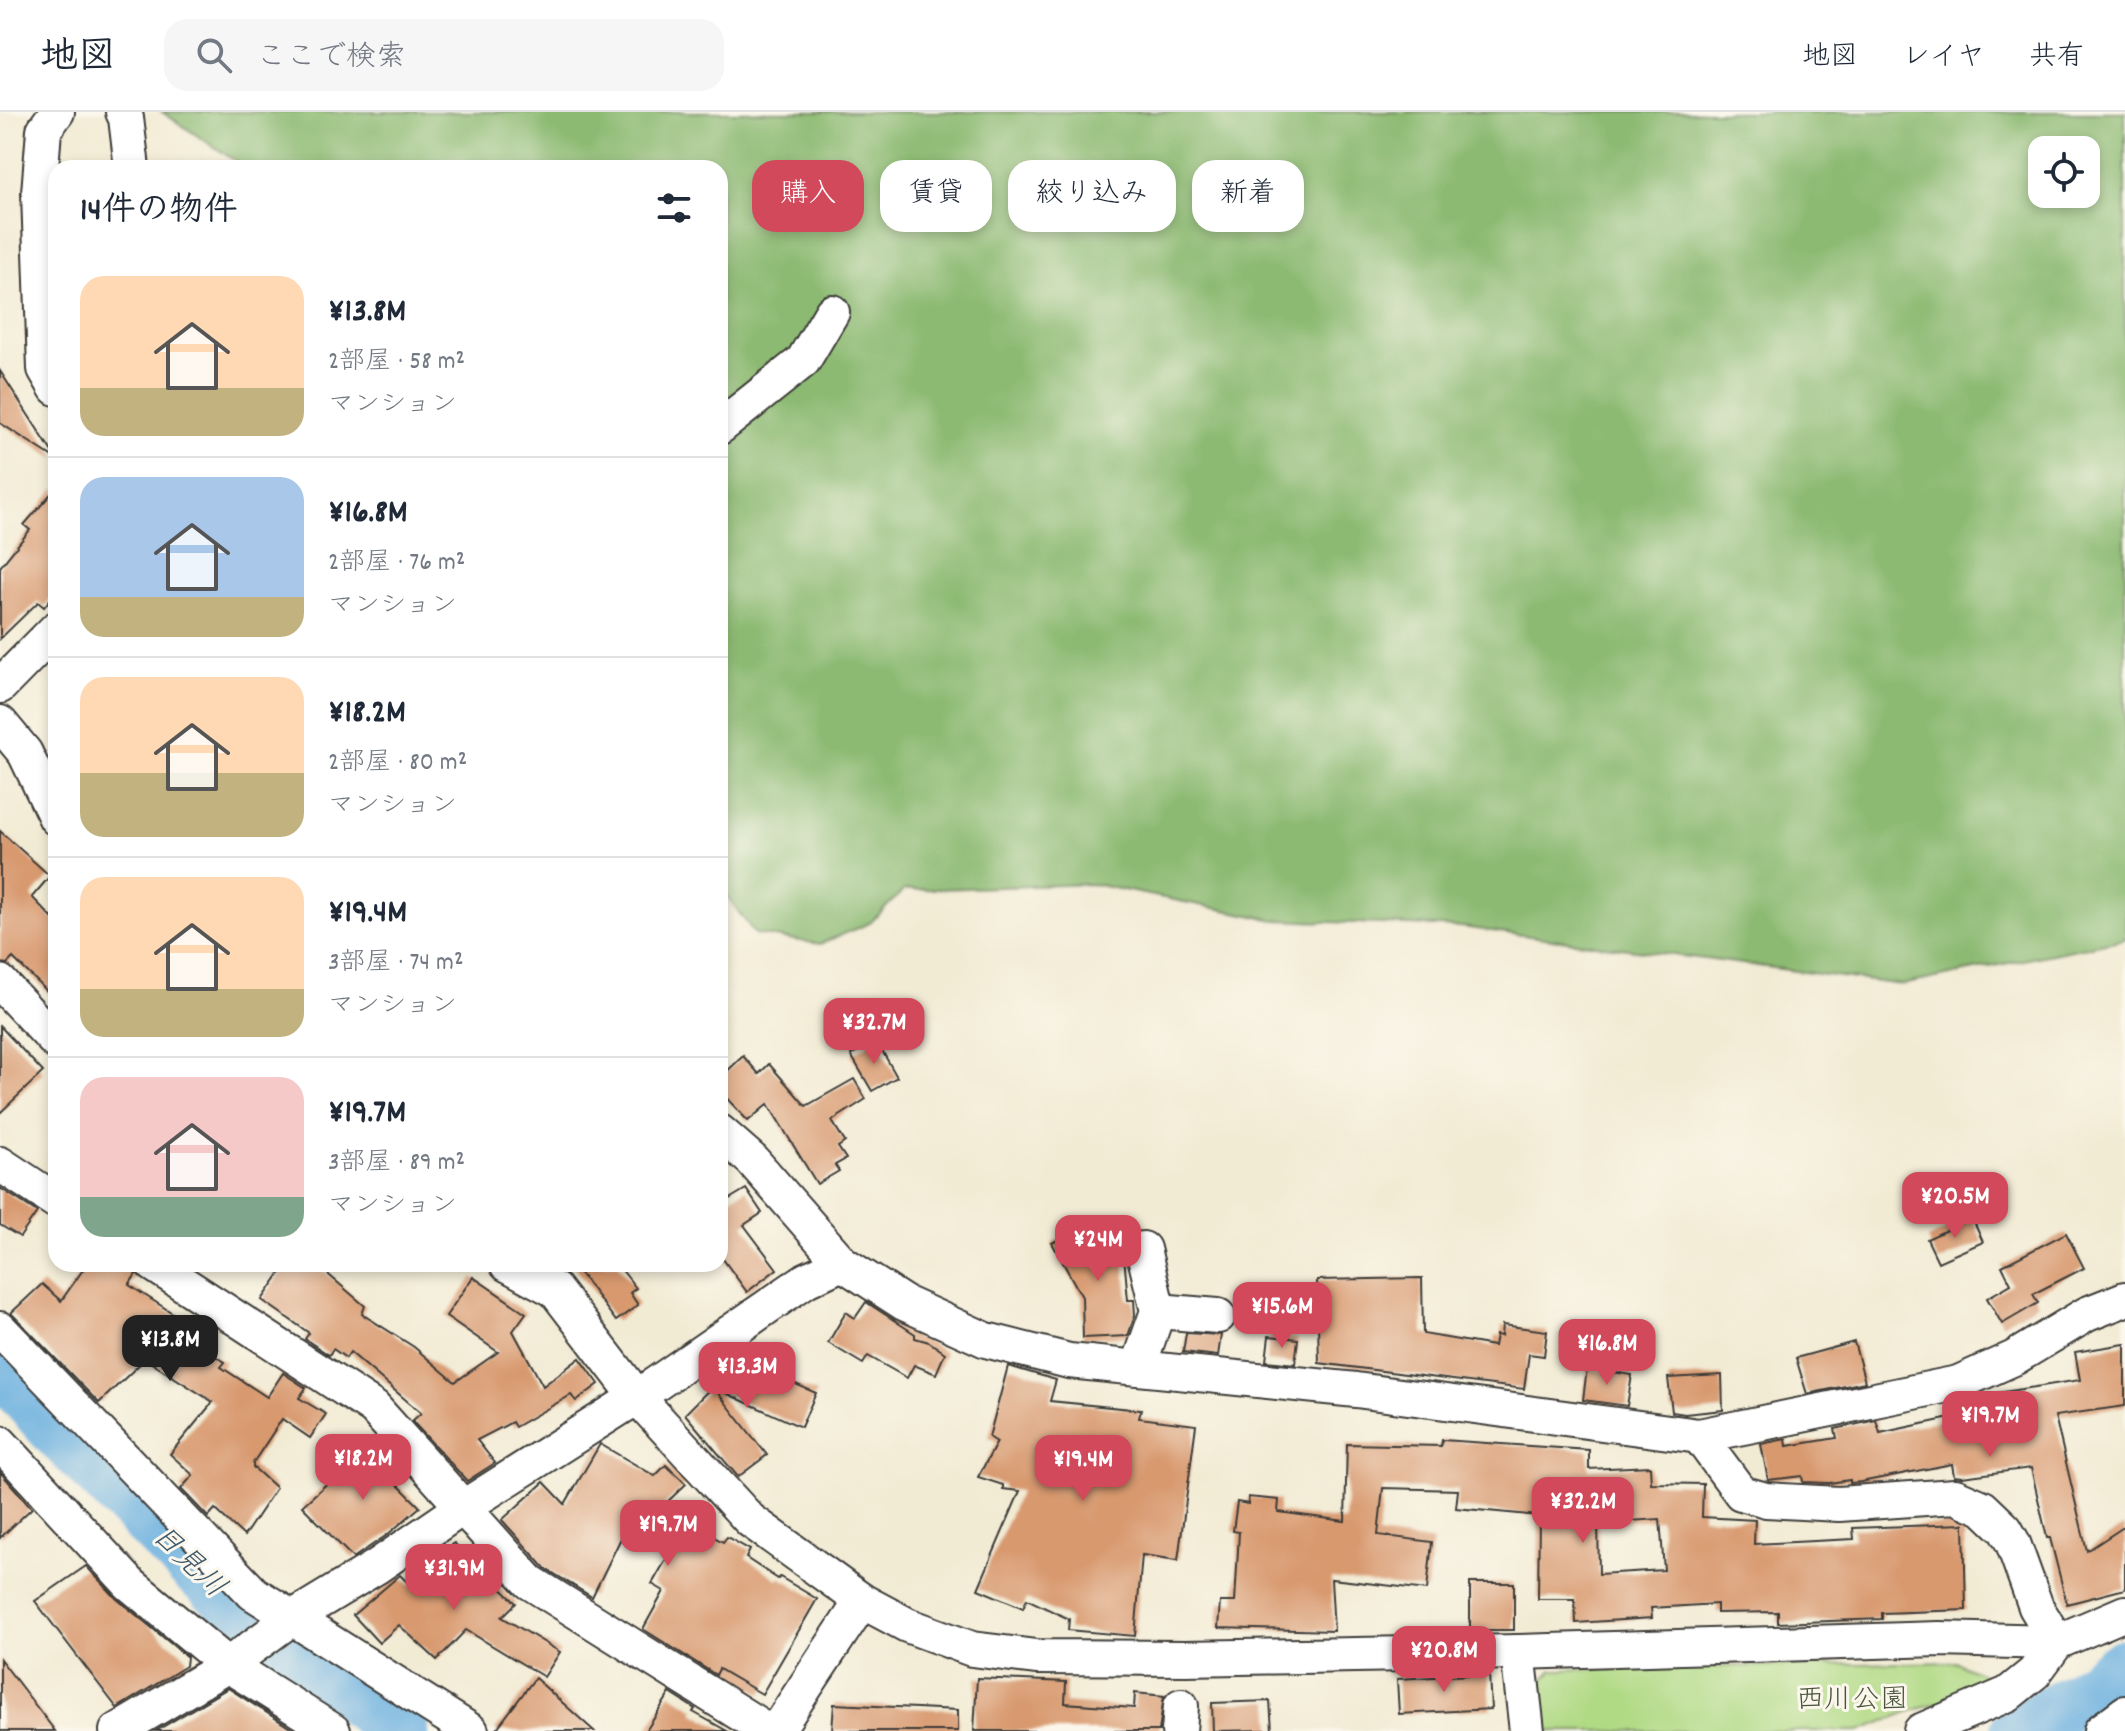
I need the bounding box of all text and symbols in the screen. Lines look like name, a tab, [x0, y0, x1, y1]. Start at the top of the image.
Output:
search box	[164, 19, 724, 91]
text: 地図	[40, 32, 116, 87]
icon: search	[192, 33, 236, 77]
text: ここで検索	[256, 38, 406, 81]
text: 地図	[1802, 39, 1858, 79]
text: レイヤ	[1902, 39, 1985, 79]
text: 共有	[2029, 39, 2085, 79]
map controls	[2028, 136, 2100, 208]
button: locate	[2028, 136, 2100, 208]
chip: 購入	[752, 160, 864, 232]
chip: 賃貸	[880, 160, 992, 232]
chip: 絞り込み	[1008, 160, 1176, 232]
chip: 新着	[1192, 160, 1304, 232]
icon: filters	[652, 186, 696, 230]
text: 14件の物件	[80, 188, 238, 237]
text: ¥13.8M	[328, 289, 406, 338]
icon: home	[144, 308, 240, 404]
text: 2部屋 · 58 m²	[328, 344, 465, 381]
text: マンション	[328, 387, 457, 424]
text: ¥16.8M	[328, 490, 408, 539]
icon: home	[144, 509, 240, 605]
text: 2部屋 · 76 m²	[328, 545, 465, 582]
text: マンション	[328, 588, 457, 625]
text: ¥18.2M	[328, 690, 406, 739]
icon: home	[144, 709, 240, 805]
text: 2部屋 · 80 m²	[328, 745, 467, 782]
text: マンション	[328, 788, 457, 825]
text: ¥19.4M	[328, 890, 407, 939]
icon: home	[144, 909, 240, 1005]
text: 3部屋 · 74 m²	[328, 945, 463, 982]
text: マンション	[328, 988, 457, 1025]
pin: ¥32.7M	[809, 998, 939, 1066]
text: ¥32.7M	[841, 1005, 907, 1042]
text: ¥19.7M	[328, 1090, 406, 1139]
icon: home	[144, 1109, 240, 1205]
text: 3部屋 · 89 m²	[328, 1145, 465, 1182]
pin: ¥20.5M	[1890, 1172, 2020, 1240]
text: ¥20.5M	[1920, 1179, 1990, 1216]
text: マンション	[328, 1188, 457, 1225]
pin: ¥24M	[1051, 1215, 1145, 1283]
text: ¥24M	[1073, 1222, 1123, 1259]
pin: ¥15.6M	[1217, 1282, 1347, 1350]
text: ¥15.6M	[1251, 1289, 1313, 1326]
pin: ¥13.8M	[105, 1315, 235, 1383]
pin: ¥16.8M	[1542, 1319, 1672, 1387]
text: ¥13.8M	[140, 1322, 200, 1359]
text: ¥16.8M	[1577, 1326, 1638, 1363]
pin: ¥13.3M	[682, 1342, 812, 1410]
text: ¥13.3M	[717, 1349, 777, 1386]
pin: ¥19.7M	[1925, 1391, 2055, 1459]
text: ¥19.7M	[1960, 1398, 2020, 1435]
pin: ¥18.2M	[298, 1434, 428, 1502]
pin: ¥19.4M	[1018, 1435, 1148, 1503]
text: ¥18.2M	[333, 1441, 393, 1478]
text: ¥19.4M	[1053, 1442, 1113, 1479]
pin: ¥32.2M	[1518, 1477, 1648, 1545]
text: ¥32.2M	[1550, 1484, 1616, 1521]
pin: ¥19.7M	[603, 1500, 733, 1568]
text: ¥19.7M	[638, 1507, 698, 1544]
water label: 日見川	[140, 1517, 234, 1610]
pin: ¥31.9M	[389, 1544, 519, 1612]
text: ¥31.9M	[423, 1551, 485, 1588]
pin: ¥20.8M	[1379, 1626, 1509, 1694]
text: ¥20.8M	[1410, 1633, 1478, 1670]
park label: 西川公園	[1796, 1682, 1908, 1722]

